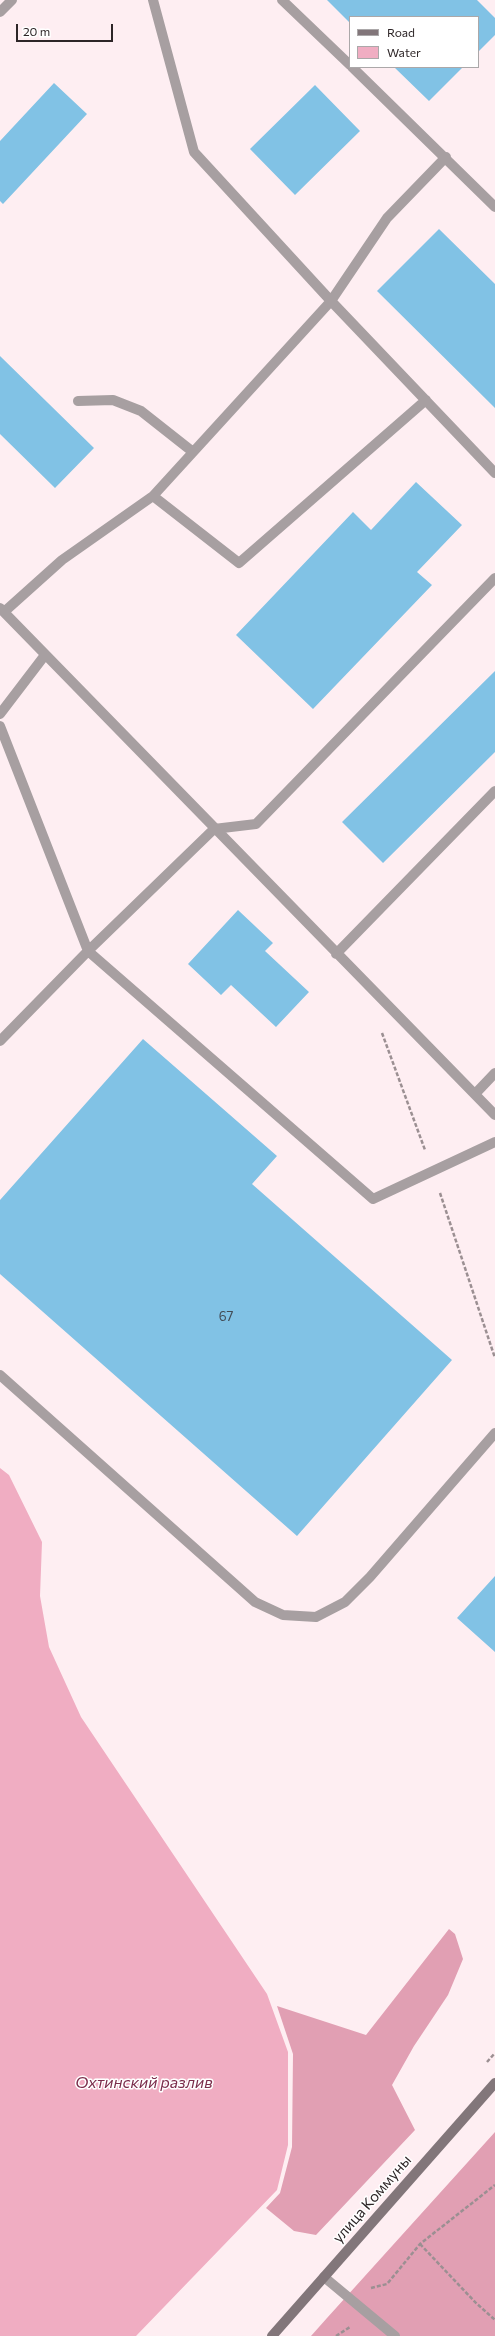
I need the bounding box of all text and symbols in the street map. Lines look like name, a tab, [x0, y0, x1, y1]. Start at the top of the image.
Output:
scale bar	[18, 16, 115, 42]
legend	[349, 16, 479, 68]
text: 20 m	[23, 24, 50, 38]
text: Road	[387, 25, 415, 39]
text: Water	[387, 45, 421, 59]
house number: 67	[219, 1309, 233, 1325]
water label: Охтинский разлив	[75, 2073, 213, 2093]
street label: улица Коммуны	[329, 2151, 415, 2247]

